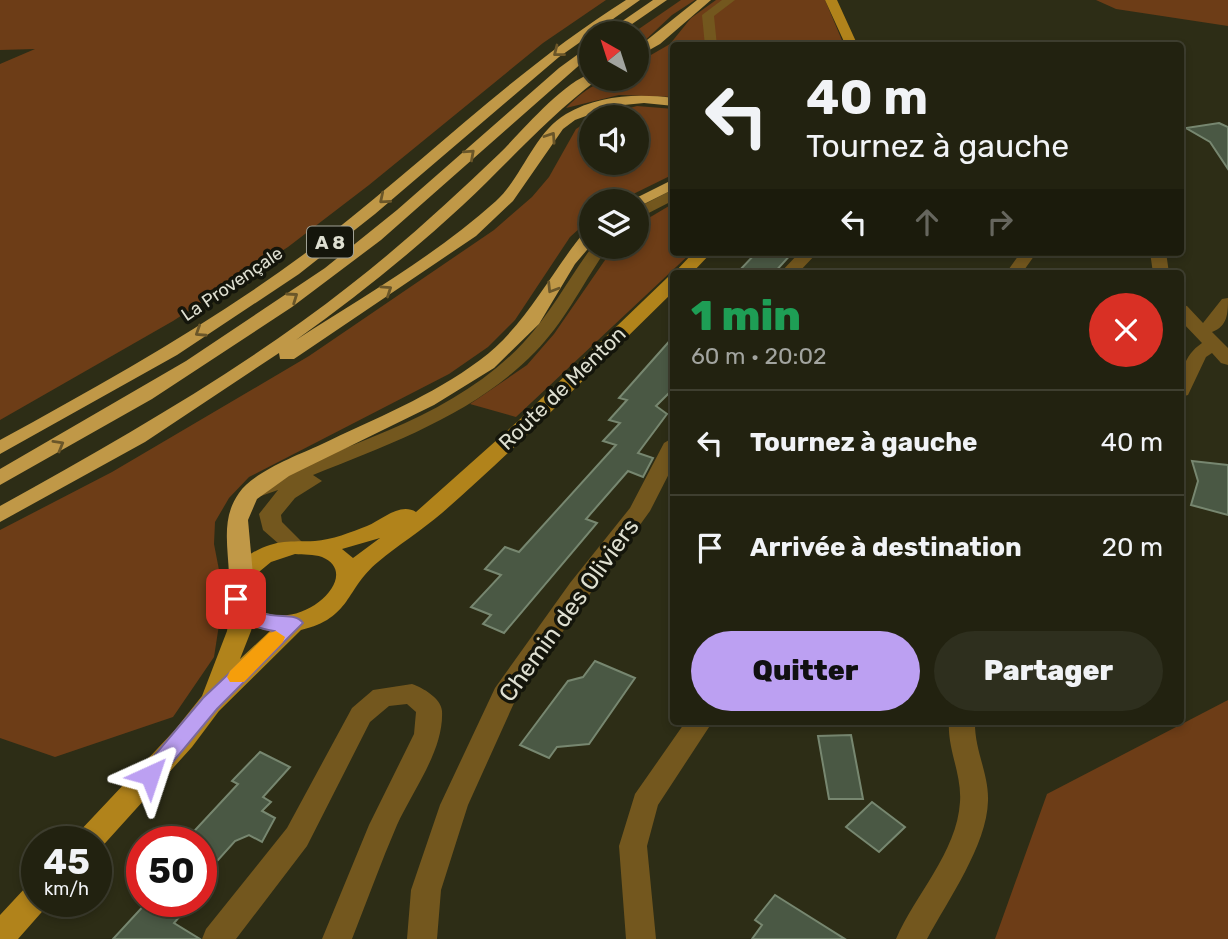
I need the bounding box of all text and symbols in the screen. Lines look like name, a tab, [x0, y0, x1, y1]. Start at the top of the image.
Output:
north arrow	[579, 21, 649, 91]
map controls	[579, 21, 649, 259]
one-way arrow	[553, 44, 565, 57]
text: 40 m	[806, 68, 928, 126]
icon: left	[691, 70, 782, 161]
button: sound	[579, 105, 649, 175]
text: Tournez à gauche	[806, 127, 1069, 165]
one-way arrow	[542, 132, 555, 145]
one-way arrow	[462, 150, 475, 162]
button: layers	[579, 189, 649, 259]
one-way arrow	[379, 191, 392, 203]
icon: left	[835, 203, 873, 241]
icon: ahead	[908, 203, 946, 241]
icon: right	[981, 203, 1019, 241]
road number: A 8	[307, 226, 353, 258]
street label: La Provençale	[177, 242, 287, 326]
one-way arrow	[547, 281, 560, 294]
one-way arrow	[379, 286, 392, 299]
text: 1 min	[691, 291, 801, 341]
one-way arrow	[285, 293, 298, 305]
button: close	[1089, 293, 1163, 367]
street label: Route de Menton	[493, 321, 631, 455]
one-way arrow	[194, 324, 207, 337]
text: 60 m · 20:02	[691, 342, 827, 370]
icon: left	[691, 424, 729, 462]
text: Tournez à gauche	[750, 427, 978, 458]
text: 40 m	[1101, 427, 1163, 458]
one-way arrow	[52, 440, 65, 453]
street label: Chemin des Oliviers	[493, 513, 645, 707]
icon: arrive	[691, 529, 729, 567]
text: Arrivée à destination	[750, 532, 1022, 563]
text: 20 m	[1102, 532, 1163, 563]
pin	[206, 569, 266, 629]
icon: arrive	[217, 580, 255, 618]
button: Quitter	[691, 631, 920, 711]
button: Partager	[934, 631, 1163, 711]
position arrow	[113, 738, 187, 812]
speed limit sign: 50	[126, 826, 217, 917]
text: 45	[43, 841, 90, 883]
text: km/h	[44, 878, 89, 900]

